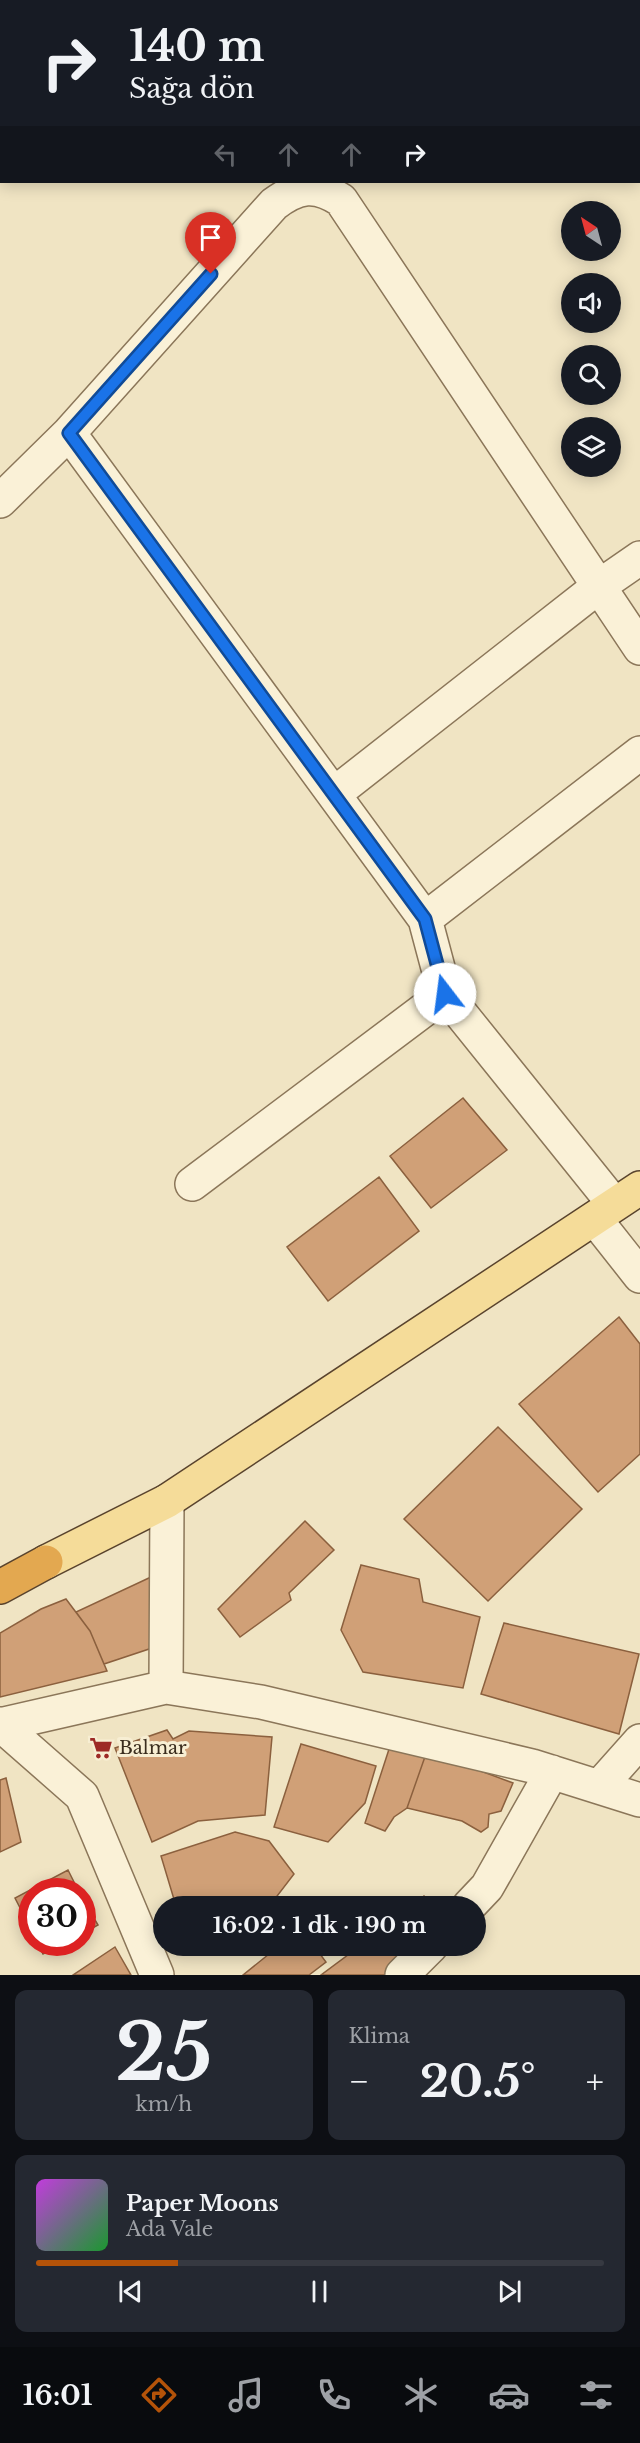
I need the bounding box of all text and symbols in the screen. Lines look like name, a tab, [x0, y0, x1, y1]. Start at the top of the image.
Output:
text: 140 m	[129, 20, 265, 72]
icon: right	[30, 24, 108, 102]
text: Sağa dön	[129, 72, 254, 105]
icon: left	[209, 138, 242, 171]
icon: ahead	[272, 138, 305, 171]
icon: ahead	[335, 138, 368, 171]
icon: right	[398, 138, 431, 171]
north arrow	[561, 201, 621, 261]
map controls	[561, 201, 621, 477]
pin	[185, 212, 236, 274]
icon: arrive	[194, 221, 227, 254]
button: sound	[561, 273, 621, 333]
button: search	[561, 345, 621, 405]
button: layers	[561, 417, 621, 477]
position arrow	[413, 962, 477, 1026]
supermarket icon: Balmar	[88, 1735, 114, 1761]
place label: Balmar	[119, 1737, 187, 1759]
speed limit sign: 30	[18, 1878, 96, 1956]
text: 16:02 · 1 dk · 190 m	[213, 1912, 426, 1939]
text: 25	[115, 2004, 212, 2101]
text: Klima	[349, 2024, 410, 2048]
text: 20.5°	[420, 2053, 536, 2109]
text: −	[349, 2061, 369, 2102]
text: +	[586, 2061, 604, 2102]
text: km/h	[135, 2092, 192, 2116]
text: Paper Moons	[126, 2190, 279, 2217]
text: Ada Vale	[126, 2217, 213, 2241]
icon: previous	[114, 2275, 147, 2308]
icon: pause	[303, 2275, 336, 2308]
icon: next	[493, 2275, 526, 2308]
icon: directions	[138, 2374, 180, 2416]
icon: music	[225, 2374, 267, 2416]
icon: phone	[313, 2374, 355, 2416]
icon: climate	[400, 2374, 442, 2416]
icon: car	[488, 2374, 530, 2416]
icon: filters	[575, 2374, 617, 2416]
text: 16:01	[23, 2379, 93, 2412]

